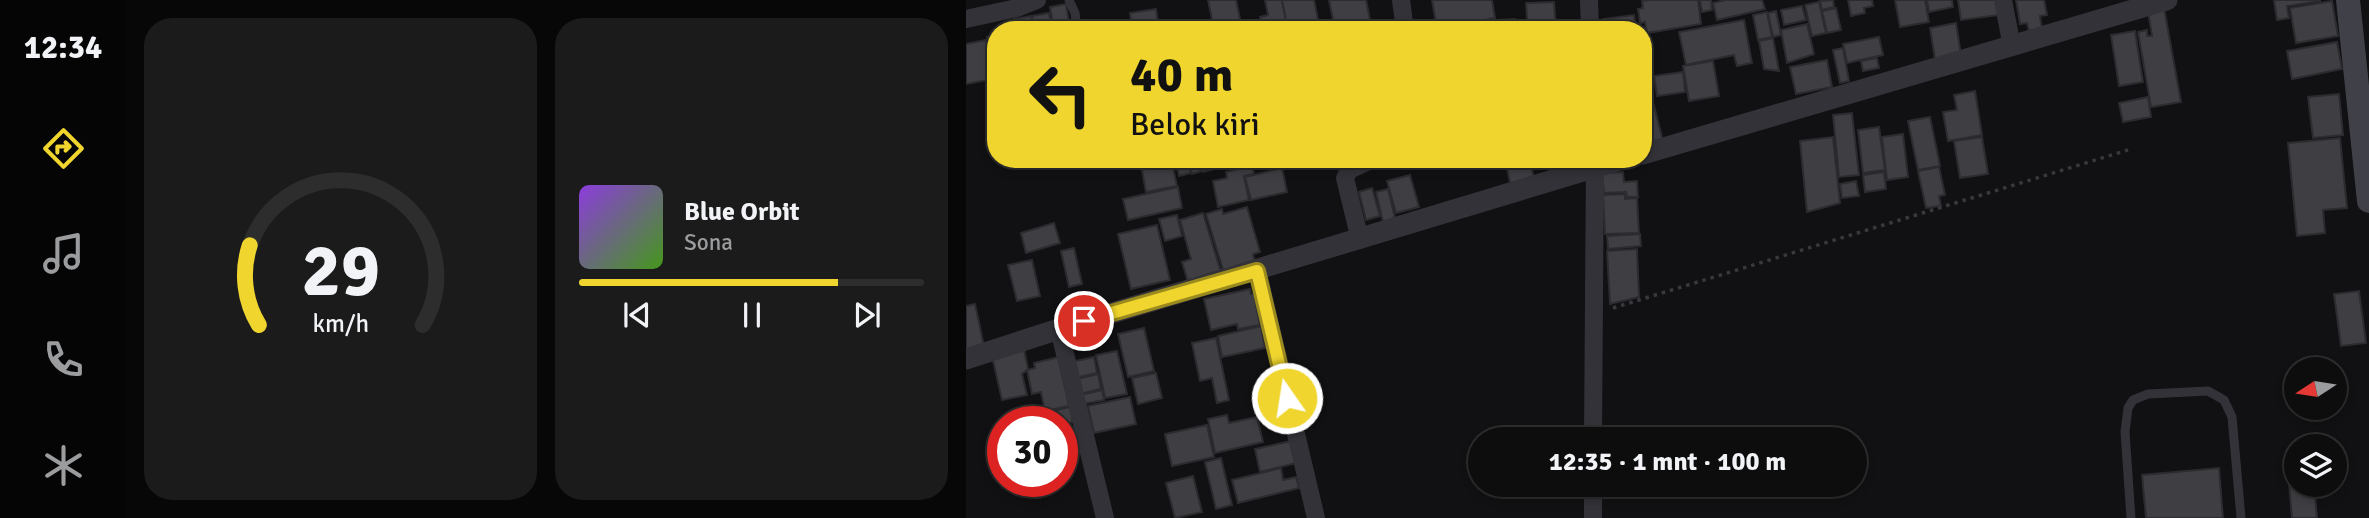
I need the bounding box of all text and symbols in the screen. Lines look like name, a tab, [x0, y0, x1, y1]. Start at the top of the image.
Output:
text: 12:34	[24, 28, 102, 67]
text: 40 m	[1130, 45, 1233, 105]
icon: left	[1015, 49, 1106, 140]
text: Belok kiri	[1130, 105, 1260, 144]
icon: directions	[39, 124, 88, 173]
text: Blue Orbit	[684, 196, 800, 228]
text: 29	[301, 227, 380, 316]
text: Sona	[684, 228, 733, 257]
icon: music	[39, 229, 88, 278]
pin	[1054, 291, 1114, 351]
icon: previous	[618, 296, 656, 334]
icon: pause	[733, 296, 771, 334]
icon: next	[848, 296, 886, 334]
icon: arrive	[1065, 302, 1103, 340]
text: km/h	[312, 308, 369, 339]
icon: phone	[39, 335, 88, 384]
north arrow	[2284, 357, 2347, 420]
map controls	[2284, 357, 2347, 497]
position arrow	[1250, 361, 1324, 435]
speed limit sign: 30	[987, 406, 1078, 497]
button: layers	[2284, 434, 2347, 497]
icon: climate	[39, 441, 88, 490]
text: 12:35 · 1 mnt · 100 m	[1549, 446, 1786, 478]

